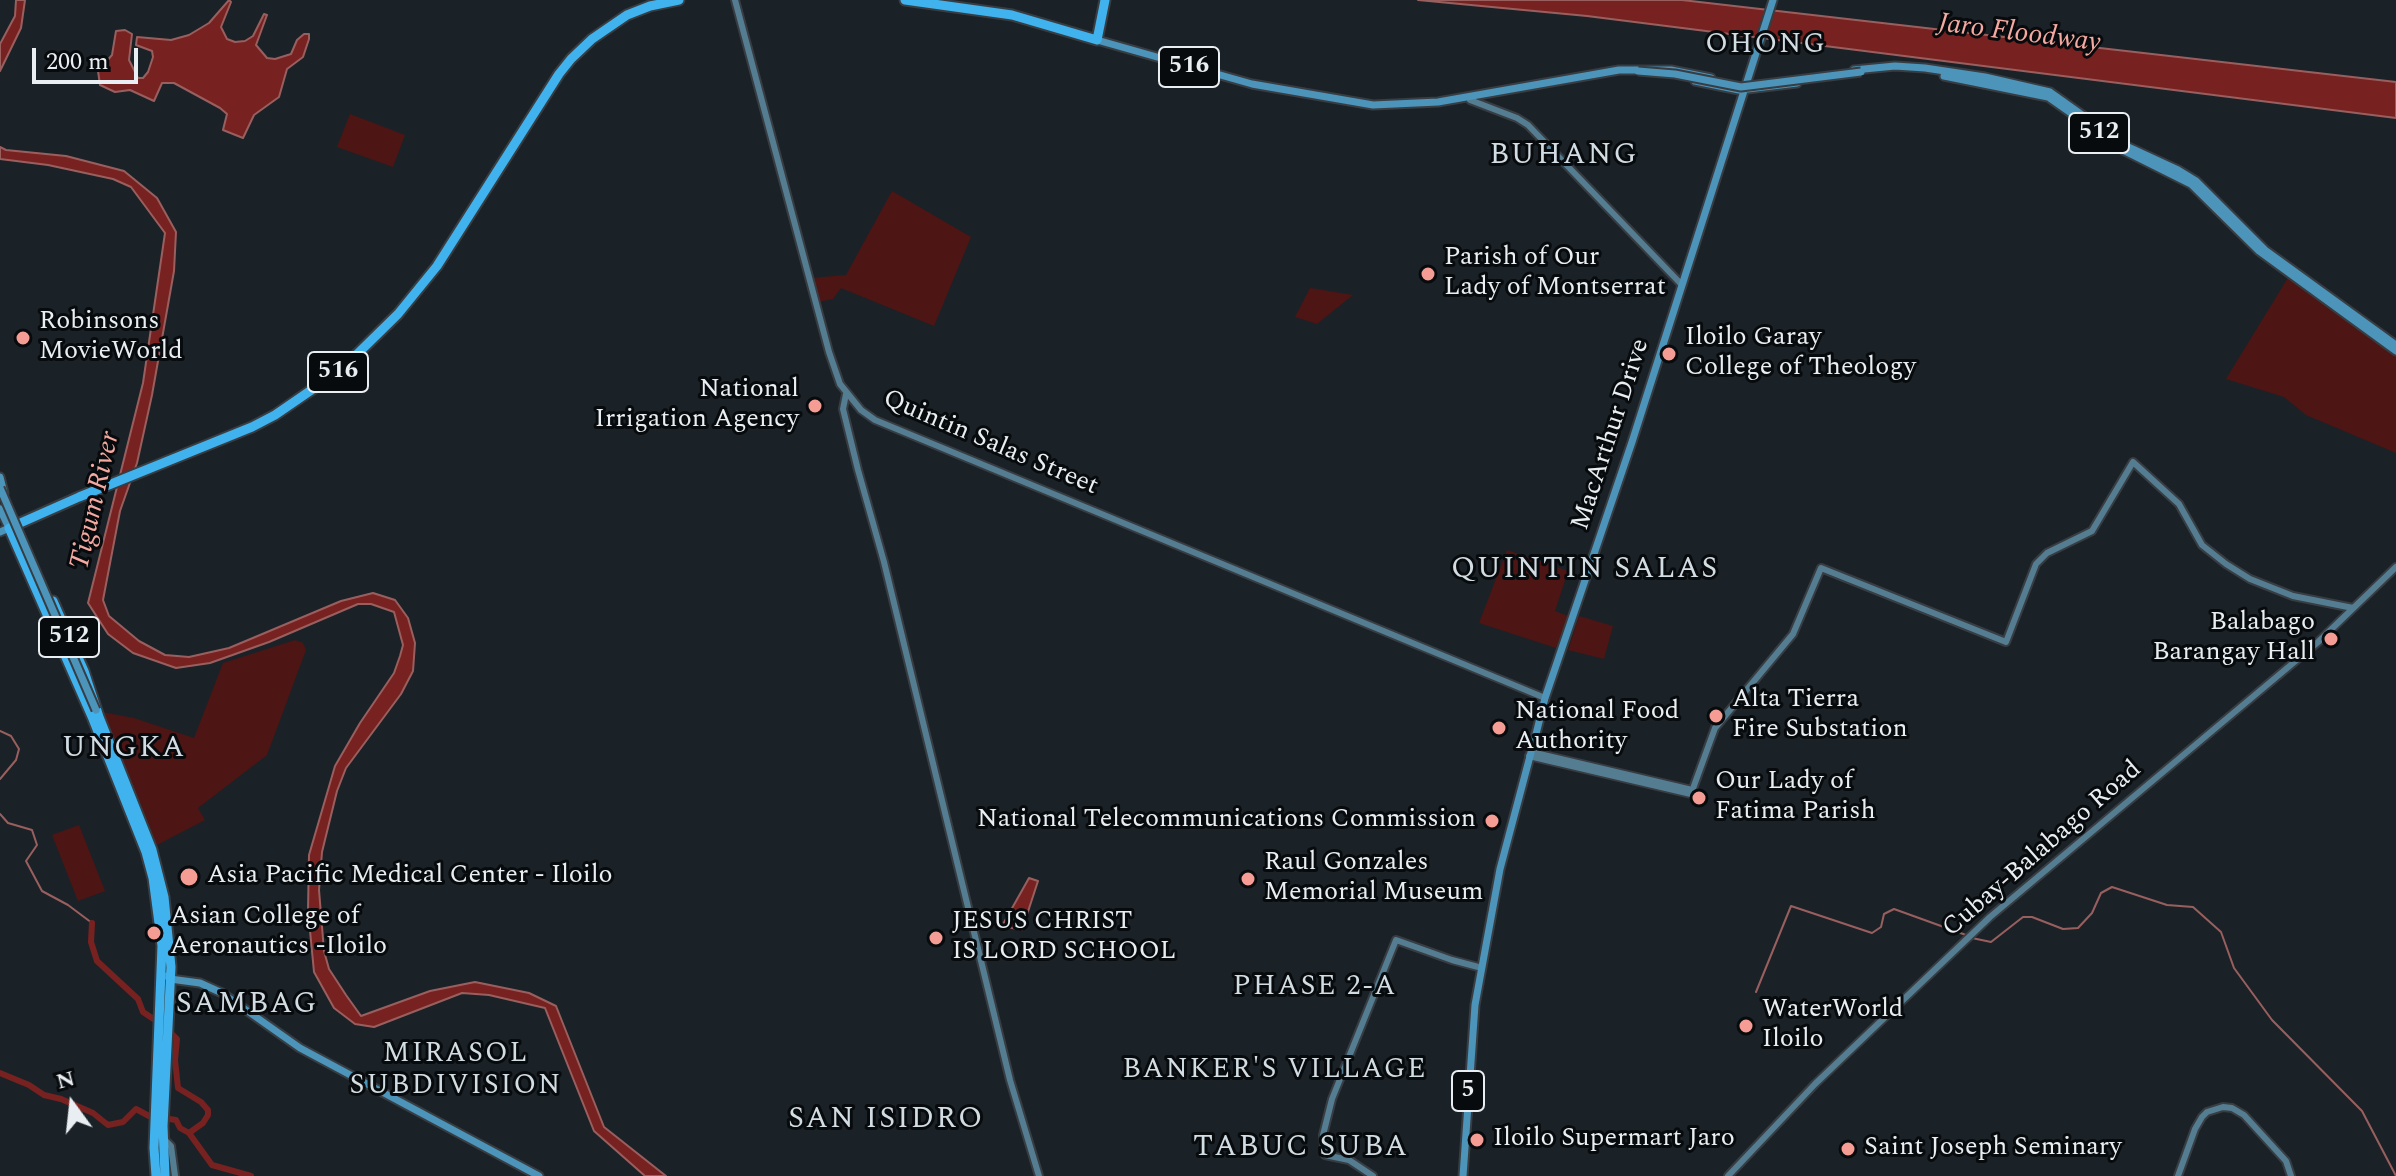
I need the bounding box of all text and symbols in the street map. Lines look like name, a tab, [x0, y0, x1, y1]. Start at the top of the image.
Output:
water label: Jaro Floodway	[1936, 8, 2102, 62]
district label: OHONG	[1705, 30, 1827, 64]
scale bar	[36, 32, 142, 82]
text: 200 m	[46, 44, 109, 80]
road number: 516	[1159, 47, 1219, 87]
road number: 512	[2069, 113, 2129, 153]
district label: BUHANG	[1489, 139, 1639, 175]
place label: Parish of Our Lady of Montserrat	[1444, 243, 1666, 304]
marker: Parish of Our Lady of Montserrat	[1419, 265, 1437, 283]
place label: Robinsons MovieWorld	[39, 307, 183, 368]
place label: Iloilo Garay College of Theology	[1685, 323, 1916, 384]
marker: Robinsons MovieWorld	[14, 329, 32, 347]
street label: MacArthur Drive	[1566, 335, 1658, 535]
marker: Iloilo Garay College of Theology	[1660, 345, 1678, 363]
road number: 516	[308, 352, 368, 392]
place label: National Irrigation Agency	[595, 375, 799, 436]
street label: Quintin Salas Street	[878, 385, 1102, 503]
marker: National Irrigation Agency	[806, 397, 824, 415]
water label: Tigum River	[65, 429, 129, 573]
district label: QUINTIN SALAS	[1451, 553, 1719, 589]
place label: Balabago Barangay Hall	[2152, 608, 2315, 670]
road number: 512	[39, 617, 99, 657]
marker: Balabago Barangay Hall	[2322, 630, 2340, 648]
place label: Alta Tierra Fire Substation	[1732, 685, 1908, 746]
place label: National Food Authority	[1515, 697, 1679, 758]
marker: Alta Tierra Fire Substation	[1707, 707, 1725, 725]
marker: National Food Authority	[1490, 719, 1508, 737]
district label: UNGKA	[62, 732, 186, 768]
street label: Cubay-Balabago Road	[1937, 755, 2149, 945]
place label: Our Lady of Fatima Parish	[1715, 767, 1876, 828]
marker: Our Lady of Fatima Parish	[1690, 789, 1708, 807]
place label: National Telecommunications Commission	[977, 805, 1476, 837]
marker: National Telecommunications Commission	[1483, 812, 1501, 830]
place label: Raul Gonzales Memorial Museum	[1264, 848, 1483, 910]
place label: Asia Pacific Medical Center - Iloilo	[207, 861, 613, 893]
marker: Asia Pacific Medical Center - Iloilo	[178, 866, 200, 888]
marker: Raul Gonzales Memorial Museum	[1239, 870, 1257, 888]
place label: Asian College of Aeronautics -Iloilo	[170, 902, 387, 964]
place label: JESUS CHRIST IS LORD SCHOOL	[952, 907, 1176, 968]
marker: Asian College of Aeronautics -Iloilo	[145, 924, 163, 942]
marker: JESUS CHRIST IS LORD SCHOOL	[927, 929, 945, 947]
district label: PHASE 2-A	[1233, 972, 1397, 1006]
district label: SAMBAG	[176, 988, 318, 1024]
place label: WaterWorld Iloilo	[1762, 995, 1903, 1056]
marker: WaterWorld Iloilo	[1737, 1017, 1755, 1035]
district label: MIRASOL SUBDIVISION	[350, 1039, 562, 1105]
district label: BANKER'S VILLAGE	[1123, 1055, 1427, 1089]
text: N	[53, 1062, 79, 1099]
north arrow	[32, 1064, 112, 1144]
road number: 5	[1452, 1071, 1484, 1111]
district label: SAN ISIDRO	[788, 1103, 984, 1139]
place label: Iloilo Supermart Jaro	[1493, 1124, 1735, 1156]
district label: TABUC SUBA	[1193, 1131, 1409, 1167]
marker: Iloilo Supermart Jaro	[1468, 1131, 1486, 1149]
place label: Saint Joseph Seminary	[1864, 1133, 2122, 1165]
marker: Saint Joseph Seminary	[1839, 1140, 1857, 1158]

